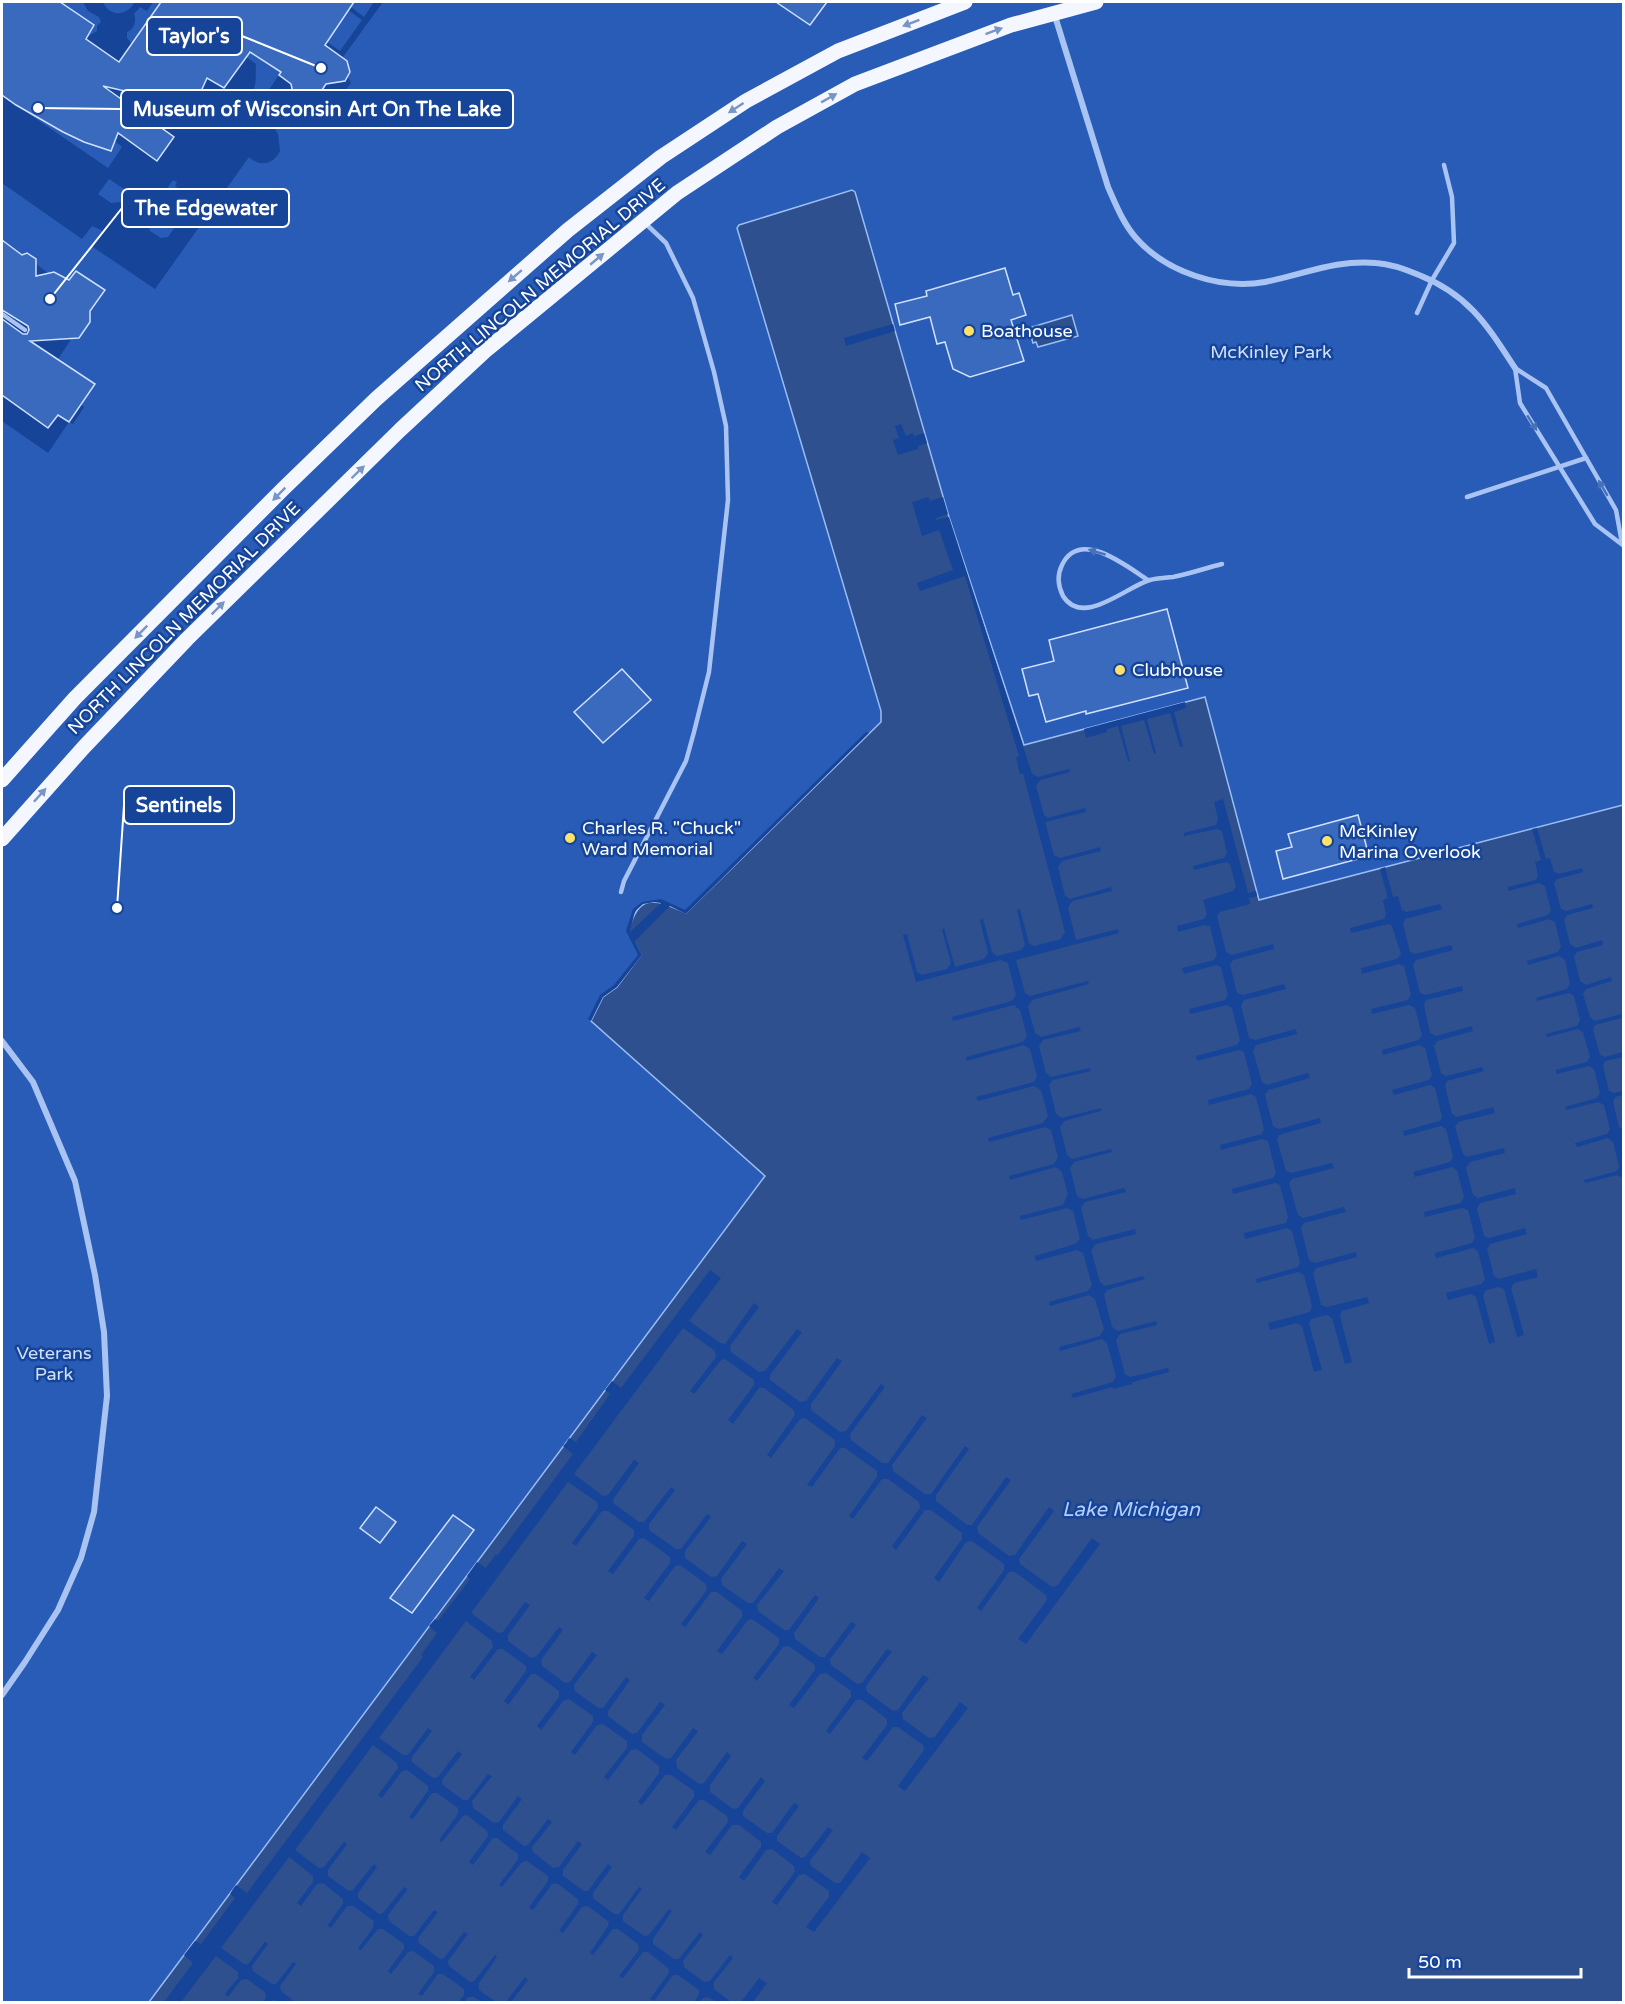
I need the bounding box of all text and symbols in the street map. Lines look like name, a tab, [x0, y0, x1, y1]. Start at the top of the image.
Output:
callout: Taylor's	[147, 17, 242, 55]
one-way arrow	[902, 18, 920, 28]
text: Taylor's	[157, 25, 230, 49]
one-way arrow	[986, 25, 1004, 35]
callout: Museum of Wisconsin Art On The Lake	[121, 90, 513, 128]
one-way arrow	[820, 94, 837, 104]
text: Museum of Wisconsin Art On The Lake	[133, 98, 501, 122]
one-way arrow	[728, 102, 744, 113]
street label: NORTH LINCOLN MEMORIAL DRIVE	[410, 174, 670, 396]
callout: The Edgewater	[122, 189, 289, 227]
text: The Edgewater	[134, 197, 278, 221]
one-way arrow	[589, 252, 605, 265]
one-way arrow	[508, 269, 523, 282]
place label: Boathouse	[981, 320, 1073, 342]
marker: Boathouse	[962, 324, 976, 338]
park label: McKinley Park	[1210, 341, 1332, 363]
one-way arrow	[1526, 415, 1537, 431]
one-way arrow	[350, 465, 365, 479]
one-way arrow	[1599, 480, 1609, 497]
one-way arrow	[272, 486, 286, 500]
street label: NORTH LINCOLN MEMORIAL DRIVE	[63, 497, 305, 739]
one-way arrow	[1088, 547, 1106, 556]
one-way arrow	[211, 602, 225, 616]
one-way arrow	[134, 624, 148, 639]
place label: Clubhouse	[1132, 659, 1223, 681]
marker: Clubhouse	[1113, 663, 1127, 677]
callout: Sentinels	[124, 786, 234, 824]
one-way arrow	[33, 788, 46, 803]
text: Sentinels	[136, 794, 223, 818]
place label: Charles R. "Chuck" Ward Memorial	[582, 817, 741, 860]
place label: McKinley Marina Overlook	[1339, 820, 1481, 863]
marker: Charles R. "Chuck" Ward Memorial	[563, 831, 577, 845]
marker: McKinley Marina Overlook	[1320, 834, 1334, 848]
park label: Veterans Park	[16, 1342, 92, 1385]
water label: Lake Michigan	[1062, 1498, 1201, 1522]
scale bar	[1409, 1941, 1582, 1979]
text: 50 m	[1418, 1951, 1462, 1973]

